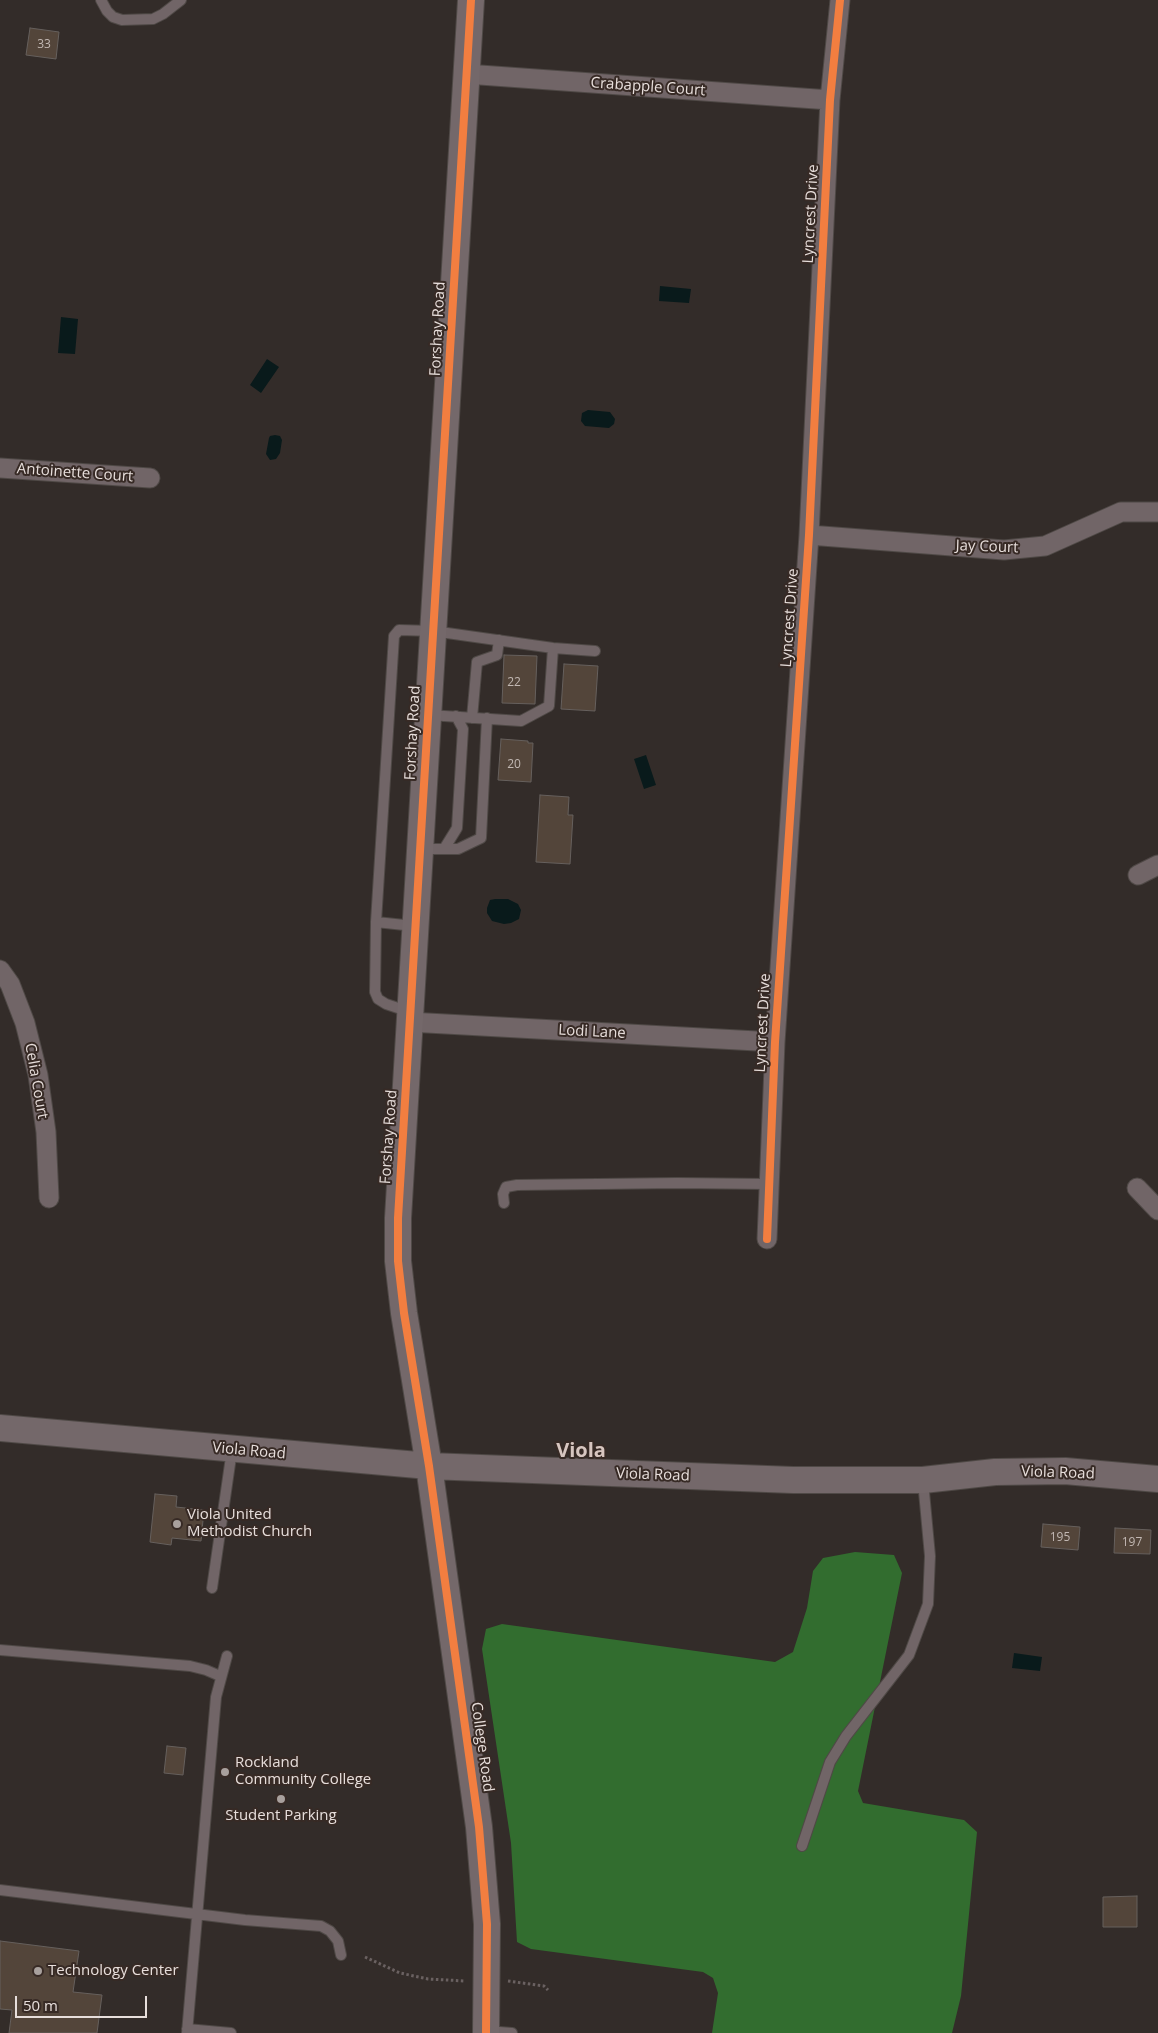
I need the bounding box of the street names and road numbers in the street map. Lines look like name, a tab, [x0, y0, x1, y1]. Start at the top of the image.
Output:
street label: Crabapple Court	[590, 74, 706, 100]
street label: Lyncrest Drive	[799, 164, 823, 264]
street label: Forshay Road	[427, 281, 449, 377]
street label: Antoinette Court	[16, 460, 134, 486]
street label: Jay Court	[955, 537, 1019, 557]
street label: Lyncrest Drive	[778, 568, 802, 668]
street label: Forshay Road	[402, 685, 424, 781]
street label: Lyncrest Drive	[751, 973, 775, 1073]
street label: Lodi Lane	[558, 1021, 626, 1043]
street label: Celia Court	[20, 1042, 52, 1120]
street label: Forshay Road	[377, 1089, 401, 1185]
street label: Viola Road	[212, 1439, 286, 1463]
street label: Viola Road	[1021, 1463, 1095, 1483]
street label: Viola Road	[616, 1465, 690, 1485]
street label: College Road	[467, 1701, 497, 1793]

